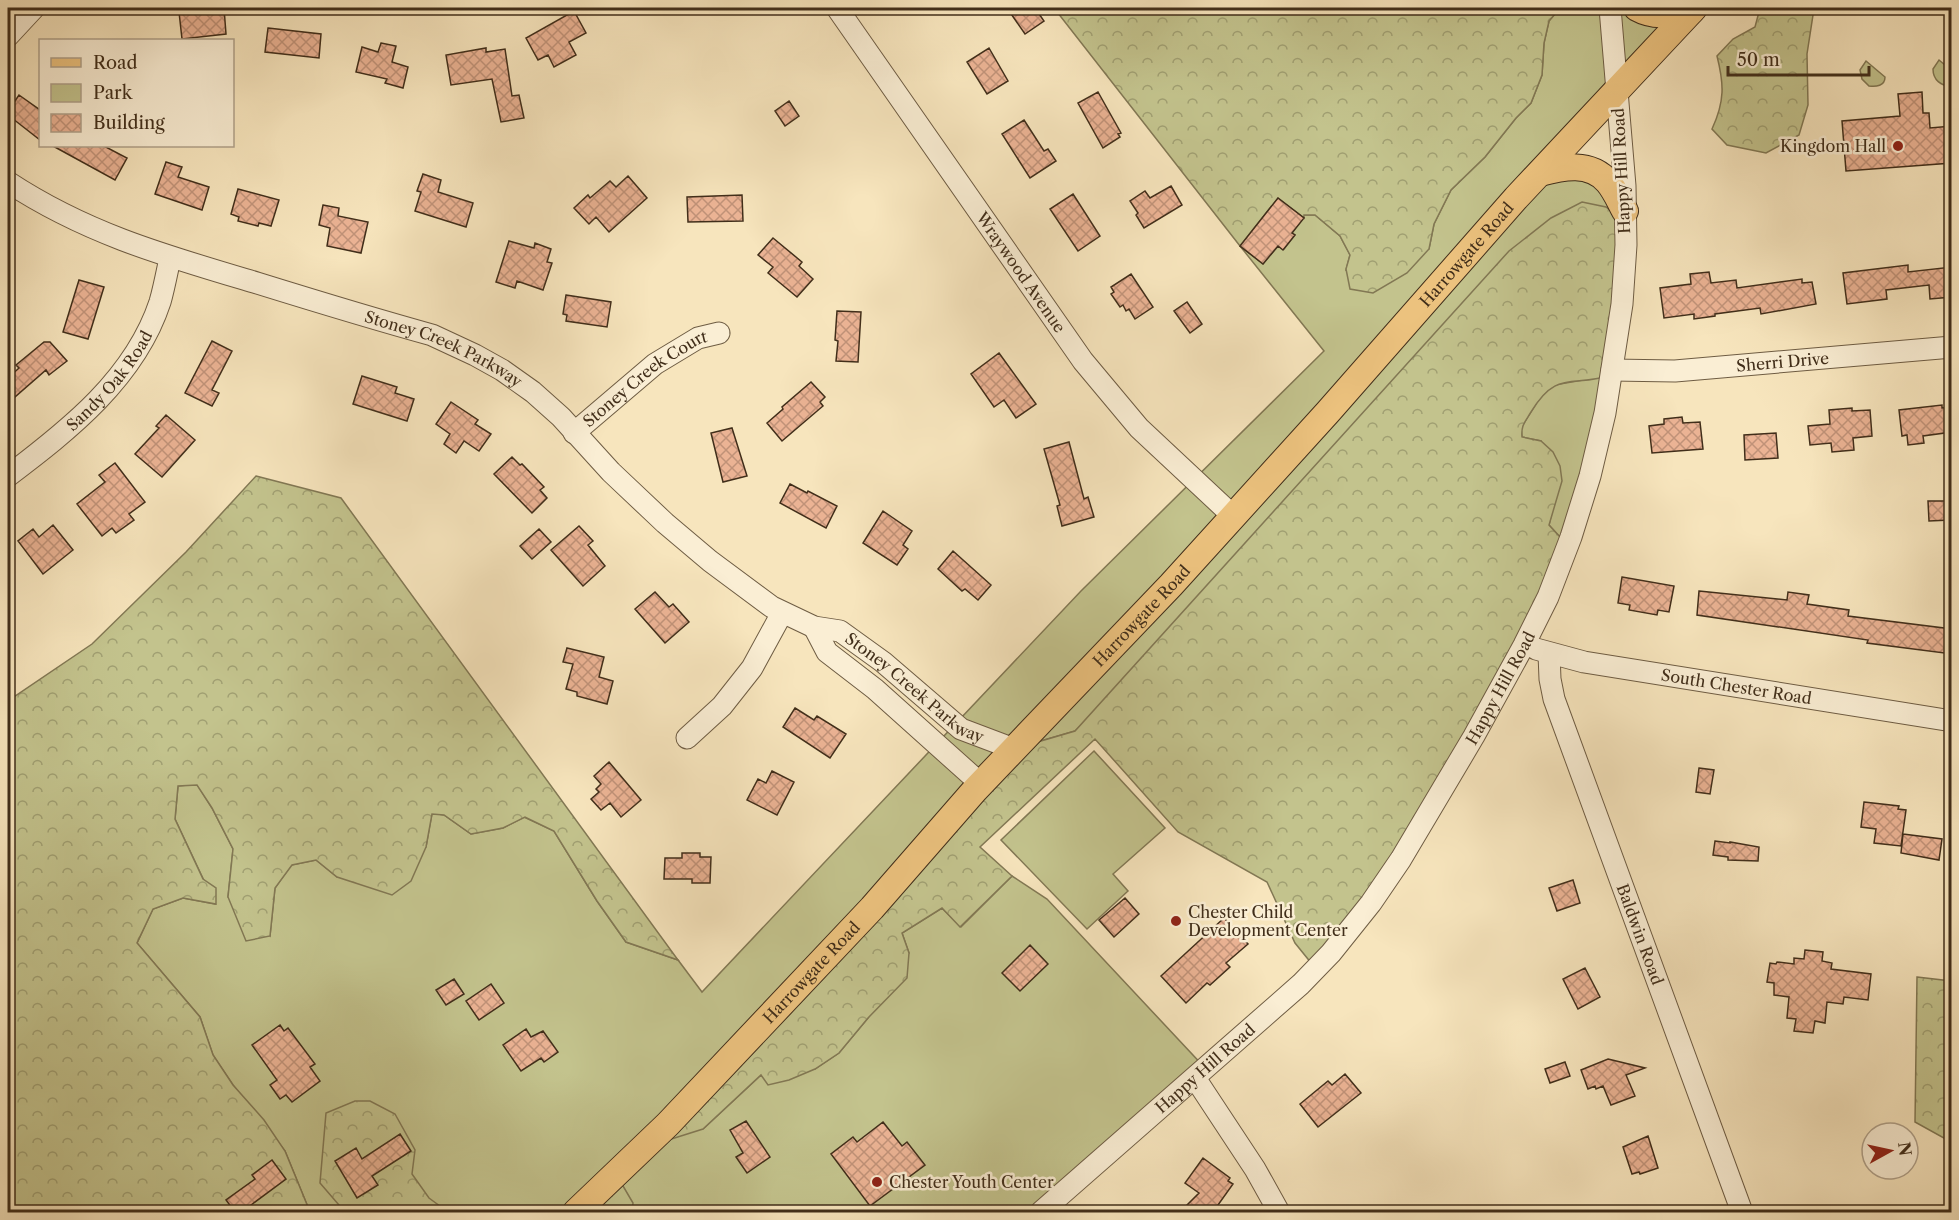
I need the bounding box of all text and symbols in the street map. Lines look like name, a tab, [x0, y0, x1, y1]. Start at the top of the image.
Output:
legend	[39, 39, 234, 147]
scale bar	[1728, 39, 1869, 77]
text: 50 m	[1737, 49, 1780, 71]
text: Road	[93, 52, 138, 74]
text: Park	[93, 82, 134, 104]
street label: Happy Hill Road	[1608, 107, 1634, 234]
text: Building	[93, 112, 165, 134]
place label: Kingdom Hall	[1780, 136, 1886, 156]
marker: Kingdom Hall	[1891, 139, 1905, 153]
street label: Harrowgate Road	[1415, 198, 1518, 311]
street label: Wraywood Avenue	[972, 207, 1070, 336]
street label: Stoney Creek Parkway	[362, 306, 527, 392]
street label: Stoney Creek Court	[579, 326, 709, 431]
street label: Sandy Oak Road	[62, 327, 157, 435]
street label: Sherri Drive	[1735, 348, 1830, 376]
street label: Harrowgate Road	[1088, 560, 1195, 671]
street label: Stoney Creek Parkway	[841, 628, 988, 747]
street label: Happy Hill Road	[1461, 628, 1539, 748]
street label: South Chester Road	[1660, 664, 1813, 708]
street label: Baldwin Road	[1613, 881, 1668, 988]
place label: Chester Child Development Center	[1188, 902, 1348, 940]
marker: Chester Child Development Center	[1169, 914, 1183, 928]
street label: Harrowgate Road	[758, 917, 864, 1027]
street label: Happy Hill Road	[1151, 1019, 1259, 1117]
north arrow	[1860, 1121, 1920, 1181]
text: N	[1894, 1141, 1916, 1157]
place label: Chester Youth Center	[889, 1172, 1054, 1192]
marker: Chester Youth Center	[870, 1175, 884, 1189]

